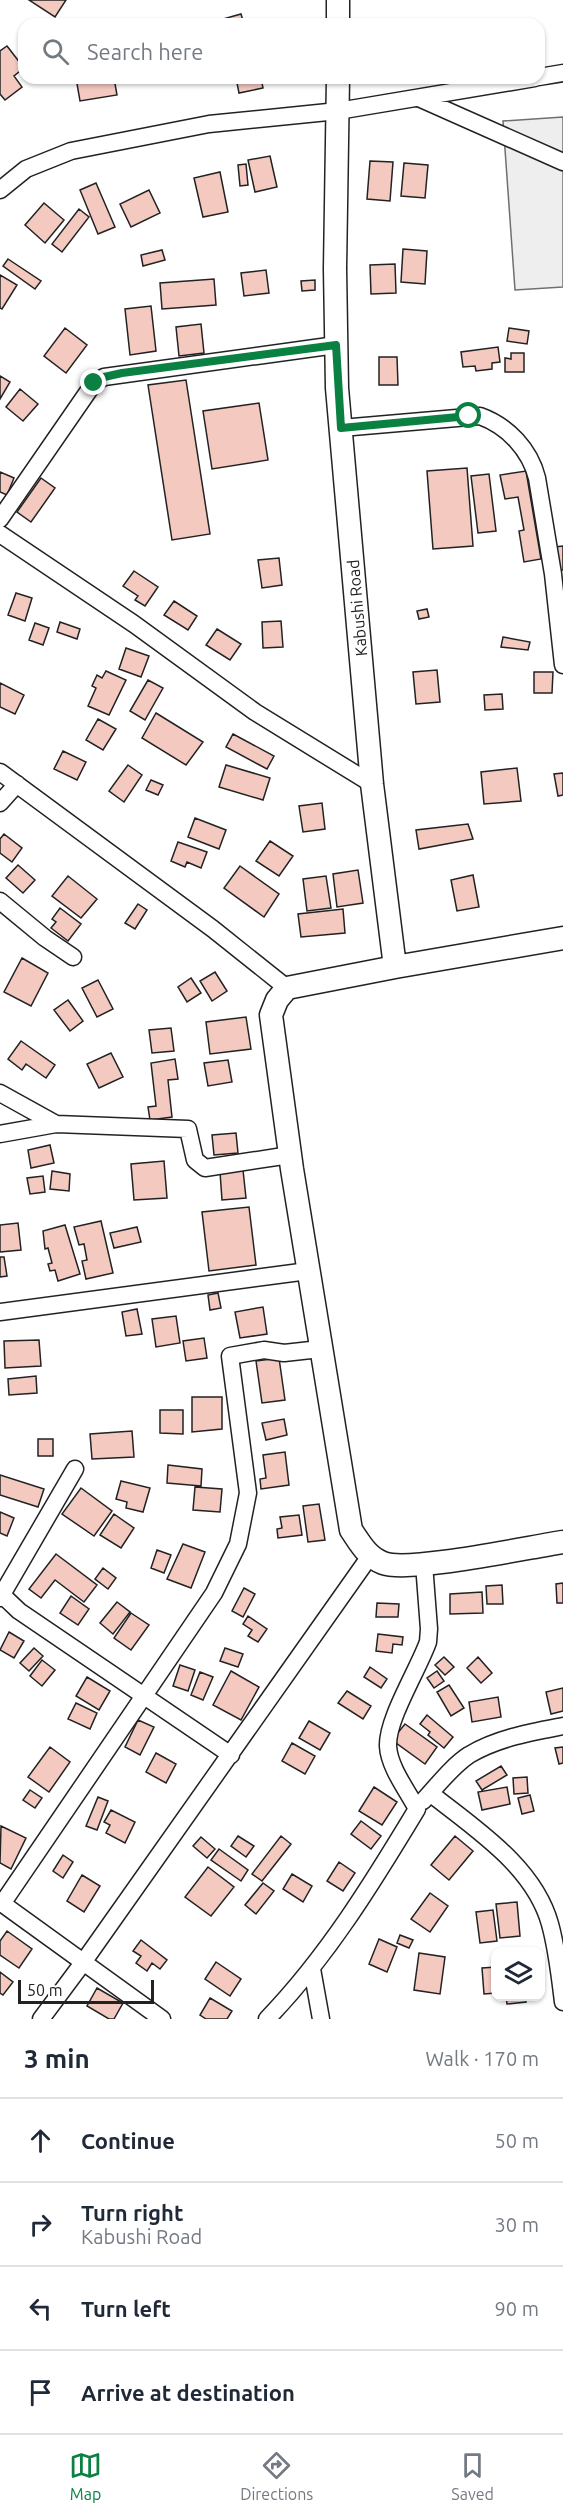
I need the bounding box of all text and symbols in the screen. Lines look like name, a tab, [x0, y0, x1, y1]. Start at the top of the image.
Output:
search box	[18, 18, 545, 84]
icon: search	[39, 35, 72, 68]
text: Search here	[87, 39, 203, 64]
route end	[80, 369, 106, 395]
route start	[455, 402, 481, 428]
street label: Kabushi Road	[344, 559, 370, 657]
map controls	[491, 1947, 545, 2001]
button: layers	[491, 1947, 545, 2001]
scale bar	[18, 1977, 154, 2004]
text: 50 m	[27, 1981, 63, 1999]
text: 3 min	[24, 2044, 90, 2073]
text: Walk · 170 m	[426, 2047, 539, 2070]
icon: ahead	[24, 2124, 57, 2157]
text: Continue	[81, 2128, 175, 2153]
text: 50 m	[495, 2129, 539, 2152]
text: Turn right	[81, 2200, 183, 2225]
icon: right	[24, 2208, 57, 2241]
text: 30 m	[495, 2213, 539, 2236]
text: Kabushi Road	[81, 2225, 202, 2248]
icon: left	[24, 2292, 57, 2325]
text: Turn left	[81, 2296, 171, 2321]
text: 90 m	[495, 2297, 539, 2320]
icon: arrive	[24, 2376, 57, 2409]
text: Arrive at destination	[81, 2380, 295, 2405]
tab: Map	[69, 2449, 102, 2503]
tab: Directions	[240, 2449, 313, 2503]
tab: Saved	[451, 2449, 494, 2503]

